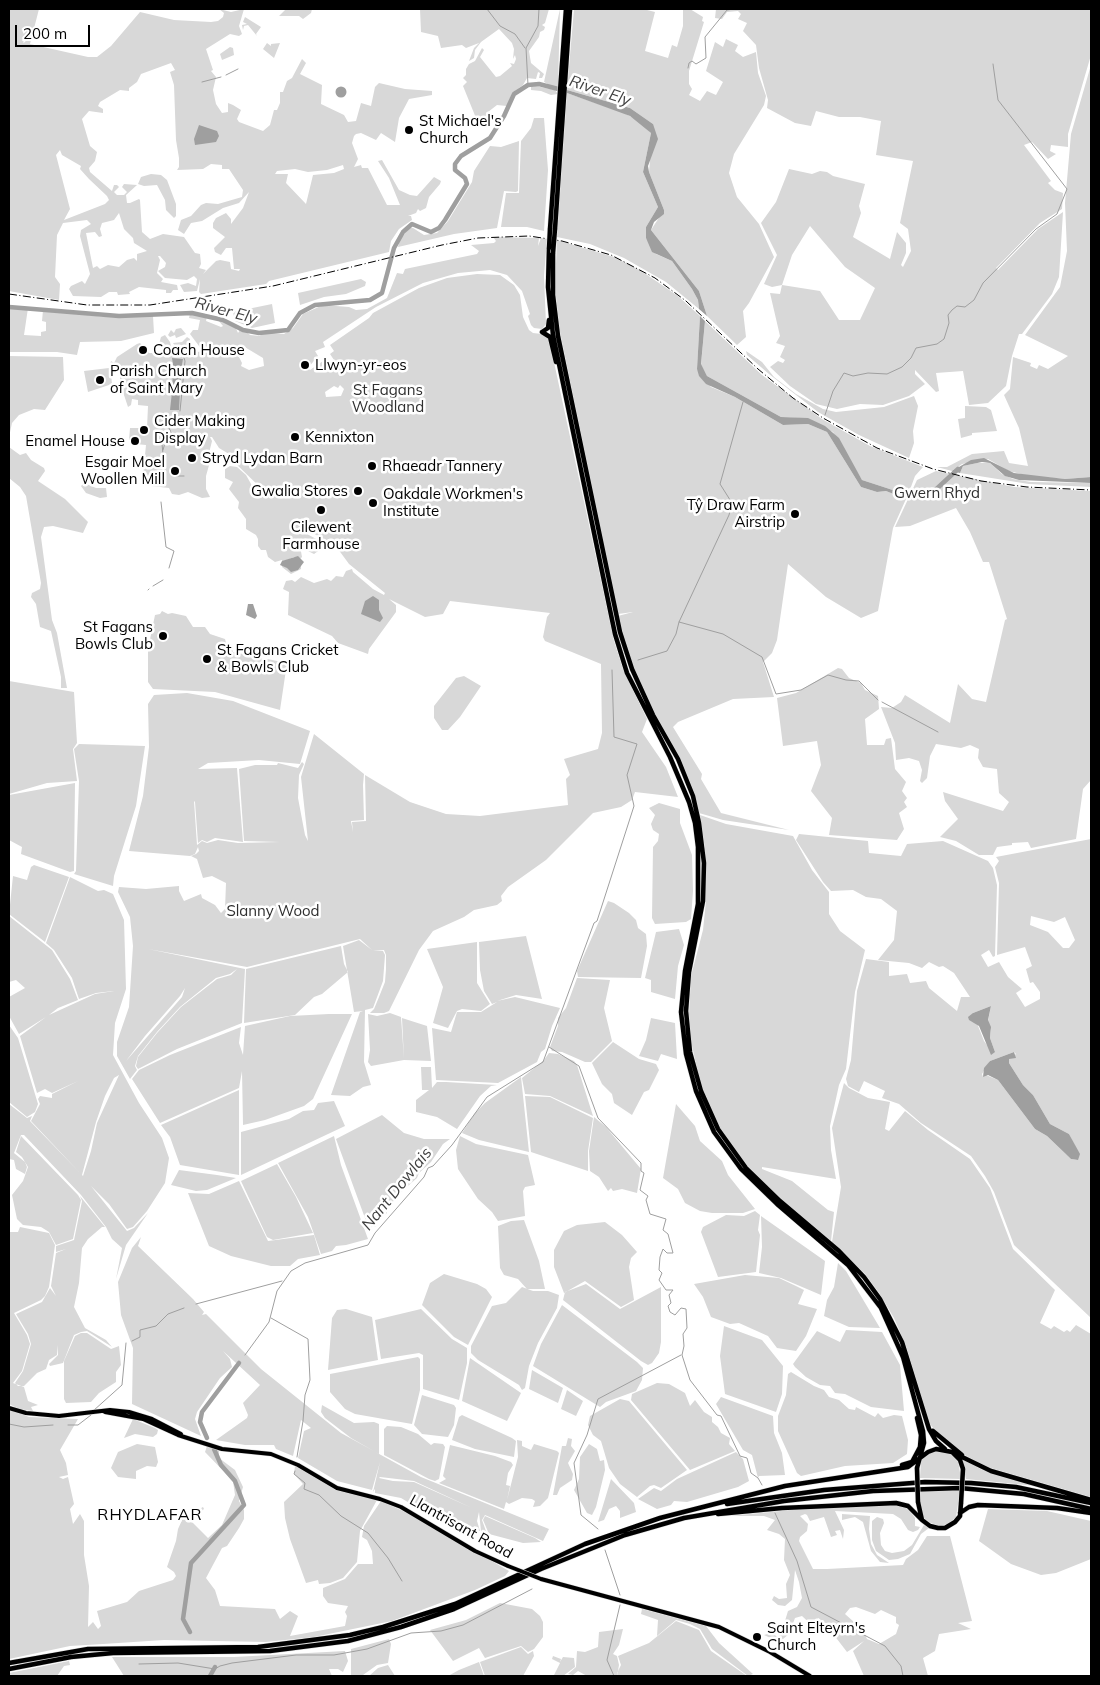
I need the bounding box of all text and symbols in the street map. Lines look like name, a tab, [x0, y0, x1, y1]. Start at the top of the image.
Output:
scale bar	[18, 15, 92, 47]
text: 200 m	[23, 24, 67, 43]
water label: River Ely	[567, 72, 633, 110]
place label: St Michael's Church	[419, 112, 502, 147]
marker: St Michael's Church	[403, 124, 415, 136]
water label: River Ely	[193, 293, 259, 329]
place label: Coach House	[153, 341, 245, 359]
marker: Coach House	[137, 344, 149, 356]
place label: Llwyn-yr-eos	[315, 356, 407, 374]
marker: Llwyn-yr-eos	[299, 359, 311, 371]
place label: Parish Church of Saint Mary	[110, 362, 207, 397]
marker: Parish Church of Saint Mary	[94, 374, 106, 386]
park label: St Fagans Woodland	[352, 381, 424, 416]
place label: Cider Making Display	[154, 412, 245, 447]
marker: Cider Making Display	[138, 424, 150, 436]
place label: Kennixton	[305, 428, 374, 446]
marker: Kennixton	[289, 431, 301, 443]
place label: Enamel House	[25, 432, 125, 450]
marker: Enamel House	[129, 435, 141, 447]
place label: Stryd Lydan Barn	[202, 449, 323, 467]
marker: Stryd Lydan Barn	[186, 452, 198, 464]
place label: Esgair Moel Woollen Mill	[80, 453, 165, 488]
place label: Rhaeadr Tannery	[382, 457, 502, 475]
marker: Rhaeadr Tannery	[366, 460, 378, 472]
marker: Esgair Moel Woollen Mill	[169, 465, 181, 477]
place label: Gwalia Stores	[251, 482, 348, 500]
park label: Gwern Rhyd	[894, 484, 980, 502]
marker: Gwalia Stores	[352, 485, 364, 497]
place label: Oakdale Workmen's Institute	[383, 485, 523, 520]
place label: Tŷ Draw Farm Airstrip	[687, 496, 785, 531]
marker: Oakdale Workmen's Institute	[367, 497, 379, 509]
marker: Cilewent Farmhouse	[315, 504, 327, 516]
marker: Tŷ Draw Farm Airstrip	[789, 508, 801, 520]
place label: Cilewent Farmhouse	[282, 518, 360, 553]
place label: St Fagans Bowls Club	[75, 618, 153, 653]
marker: St Fagans Bowls Club	[157, 630, 169, 642]
place label: St Fagans Cricket & Bowls Club	[217, 641, 338, 676]
marker: St Fagans Cricket & Bowls Club	[201, 653, 213, 665]
park label: Slanny Wood	[226, 902, 320, 920]
water label: Nant Dowlais	[358, 1144, 436, 1234]
street label: Llantrisant Road	[406, 1491, 516, 1563]
district label: RHYDLAFAR	[96, 1505, 204, 1525]
place label: Saint Elteyrn's Church	[767, 1619, 865, 1654]
marker: Saint Elteyrn's Church	[751, 1631, 763, 1643]

